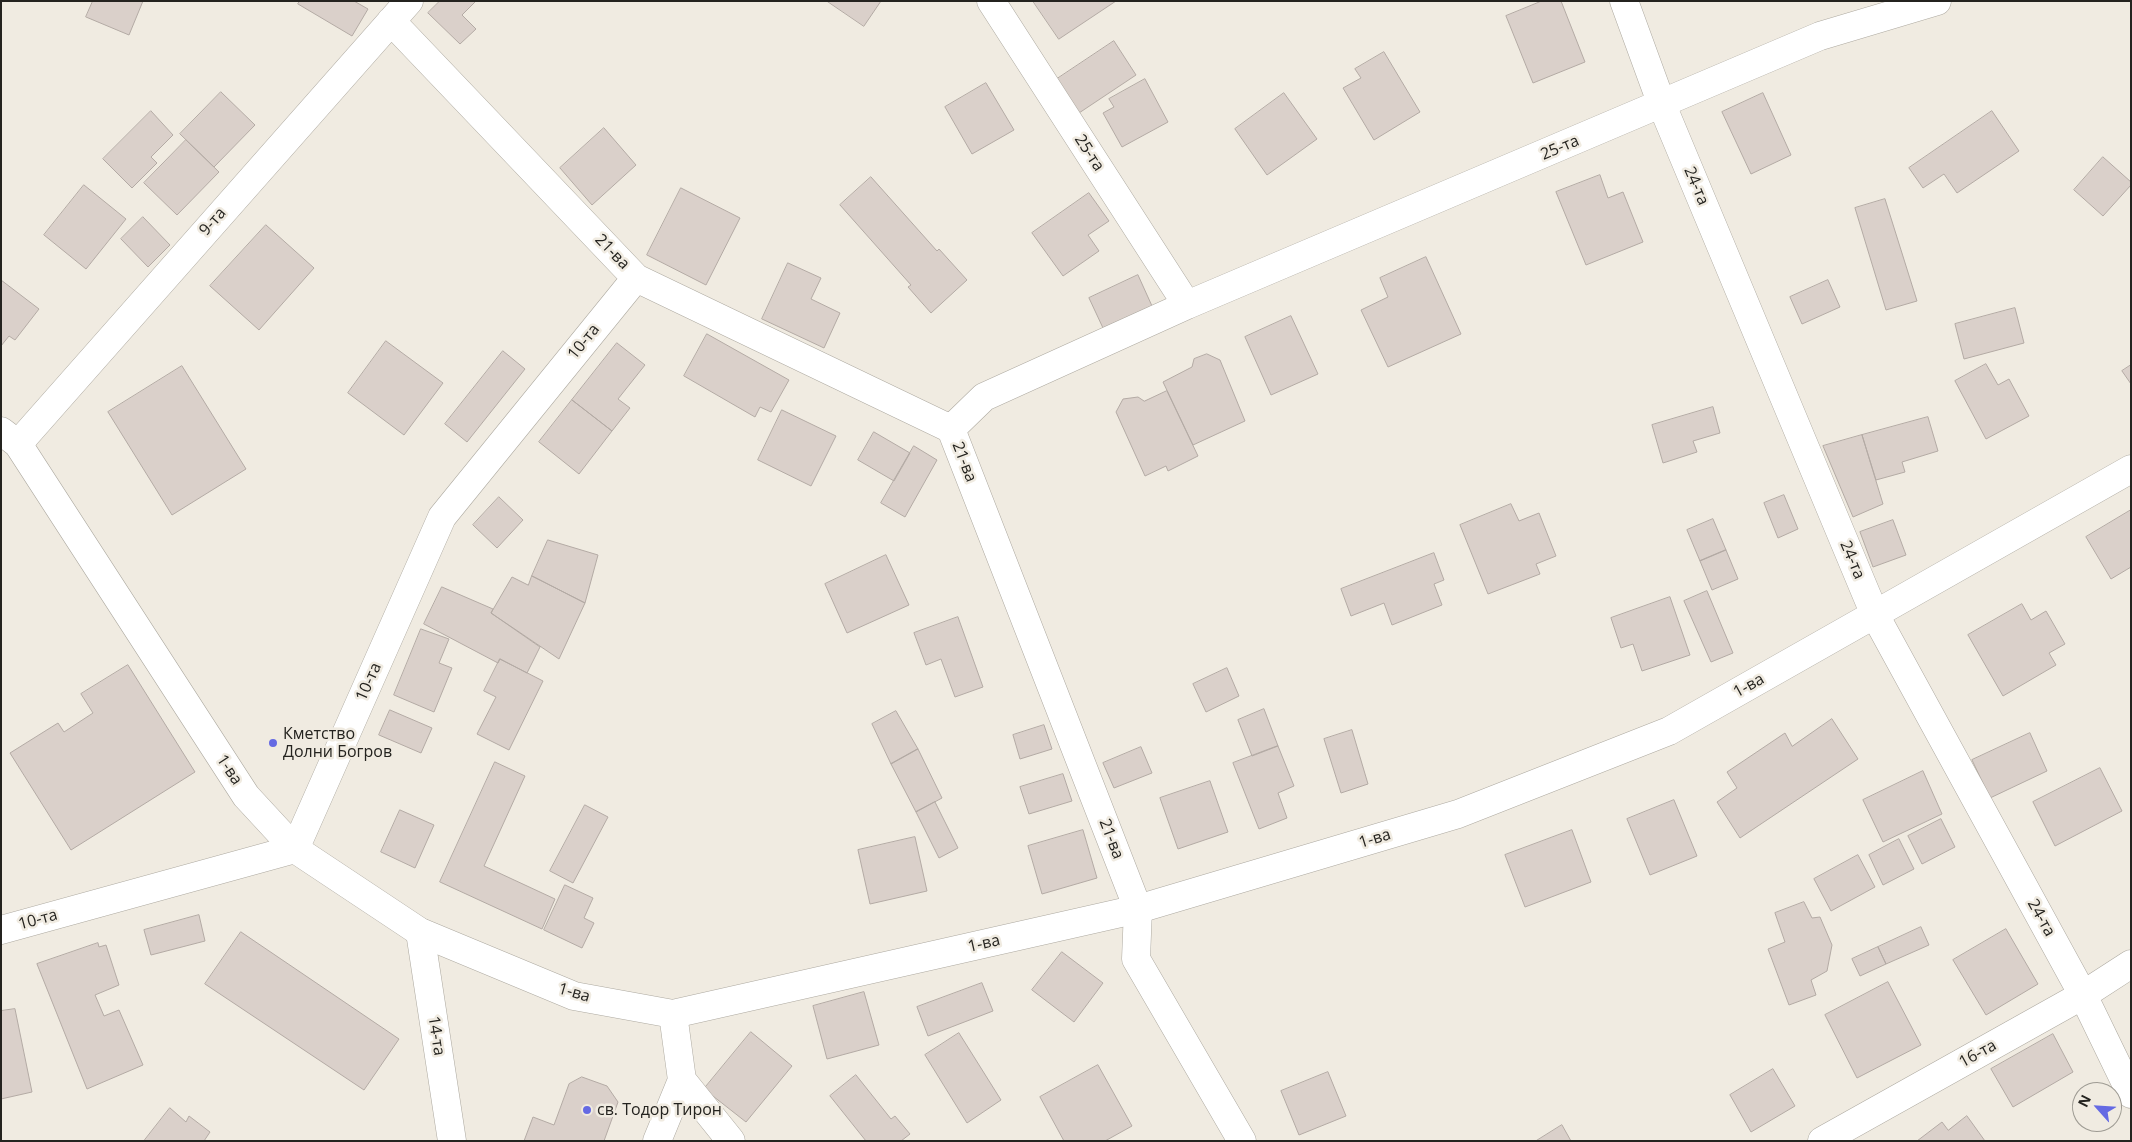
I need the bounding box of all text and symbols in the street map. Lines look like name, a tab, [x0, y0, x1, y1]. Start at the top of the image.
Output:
street label: 25-та	[1070, 131, 1108, 175]
street label: 25-та	[1538, 131, 1582, 165]
street label: 24-та	[1679, 164, 1713, 208]
street label: 9-та	[196, 204, 230, 240]
street label: 21-ва	[591, 230, 633, 274]
street label: 10-та	[564, 320, 604, 364]
street label: 21-ва	[948, 439, 980, 485]
street label: 24-та	[1835, 538, 1869, 582]
street label: 10-та	[352, 660, 386, 704]
street label: 1-ва	[1730, 670, 1768, 702]
place label: Кметство Долни Богров	[283, 724, 392, 762]
marker: Кметство Долни Богров	[267, 737, 279, 749]
street label: 1-ва	[212, 751, 246, 789]
street label: 21-ва	[1095, 816, 1127, 862]
street label: 1-ва	[1357, 825, 1393, 853]
street label: 24-та	[2023, 896, 2059, 940]
street label: 10-та	[16, 906, 60, 934]
street label: 1-ва	[966, 931, 1002, 957]
street label: 1-ва	[556, 979, 592, 1007]
street label: 14-та	[423, 1015, 449, 1057]
street label: 16-та	[1956, 1036, 2000, 1072]
north arrow	[2072, 1082, 2122, 1132]
text: N	[2073, 1091, 2095, 1110]
place label: св. Тодор Тирон	[597, 1100, 722, 1120]
marker: св. Тодор Тирон	[581, 1104, 593, 1116]

